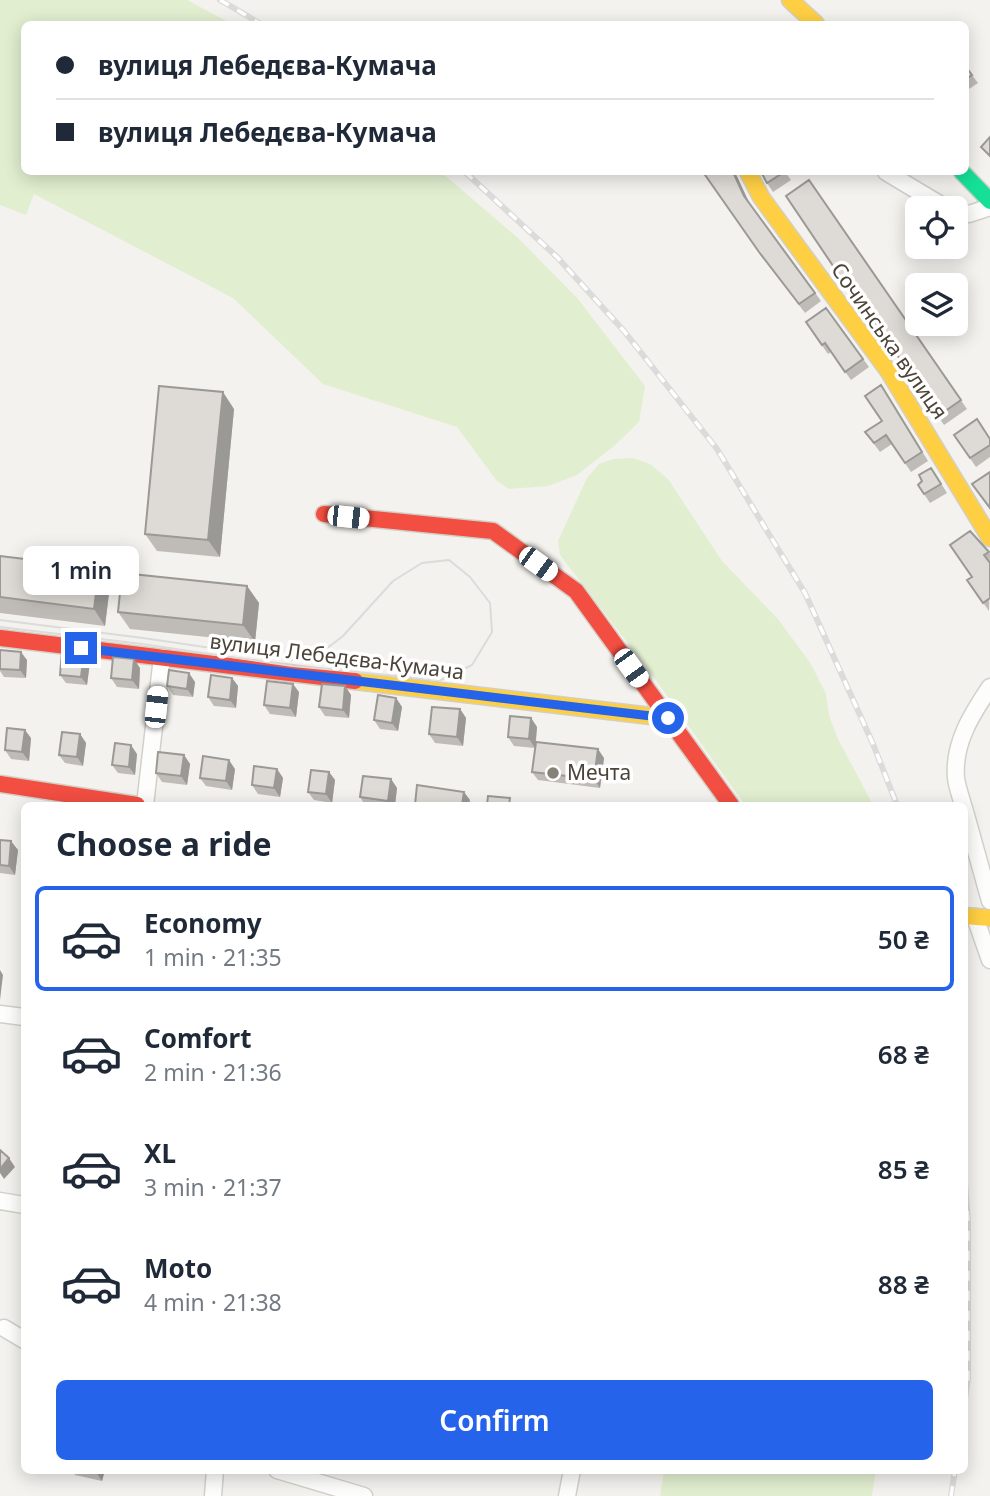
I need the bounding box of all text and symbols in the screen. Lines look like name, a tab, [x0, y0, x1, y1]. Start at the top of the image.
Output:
text: вулиця Лебедєва-Кумача	[98, 47, 437, 83]
text: вулиця Лебедєва-Кумача	[98, 114, 437, 150]
map controls	[905, 196, 968, 336]
button: locate	[905, 196, 968, 259]
street label: Сочинська вулиця	[825, 257, 954, 424]
button: layers	[905, 273, 968, 336]
car	[327, 504, 370, 530]
car	[515, 543, 562, 585]
callout: 1 min	[23, 546, 139, 596]
text: 1 min	[50, 554, 112, 586]
street label: вулиця Лебедєва-Кумача	[208, 627, 466, 686]
route end	[65, 632, 97, 664]
car	[611, 645, 652, 691]
car	[144, 685, 169, 729]
route start	[652, 702, 684, 734]
place label: Мечта	[567, 758, 631, 786]
marker: Мечта	[545, 765, 561, 781]
text: Choose a ride	[56, 822, 272, 865]
text: Economy	[144, 905, 262, 941]
icon: car	[60, 907, 123, 970]
text: 50 ₴	[878, 921, 929, 957]
text: 1 min · 21:35	[144, 941, 282, 973]
text: Comfort	[144, 1020, 252, 1056]
icon: car	[60, 1022, 123, 1085]
text: 68 ₴	[878, 1036, 929, 1072]
text: 2 min · 21:36	[144, 1056, 282, 1088]
text: XL	[144, 1135, 176, 1171]
icon: car	[60, 1137, 123, 1200]
text: 85 ₴	[878, 1151, 929, 1187]
text: 3 min · 21:37	[144, 1171, 282, 1203]
text: Moto	[144, 1250, 212, 1286]
icon: car	[60, 1252, 123, 1315]
text: 88 ₴	[878, 1266, 929, 1302]
text: 4 min · 21:38	[144, 1286, 282, 1318]
button: Confirm	[56, 1380, 933, 1460]

